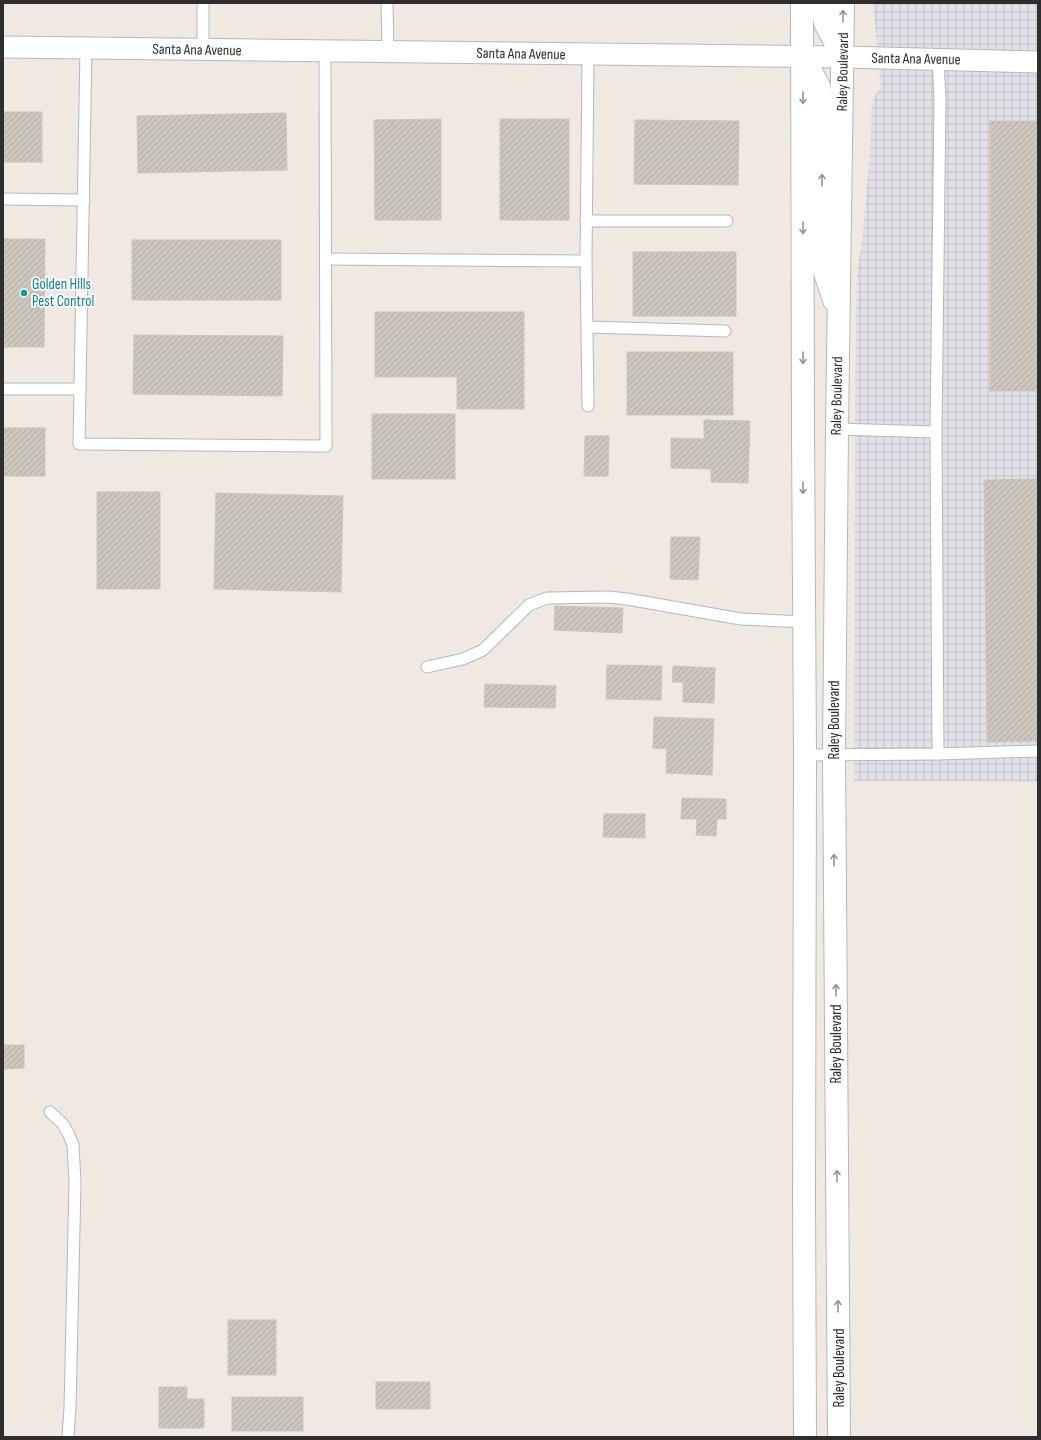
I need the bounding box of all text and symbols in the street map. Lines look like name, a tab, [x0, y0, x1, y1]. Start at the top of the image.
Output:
one-way arrow	[839, 10, 847, 23]
street label: Raley Boulevard	[833, 32, 853, 112]
street label: Santa Ana Avenue	[152, 40, 242, 60]
street label: Santa Ana Avenue	[476, 44, 566, 64]
street label: Santa Ana Avenue	[871, 49, 961, 69]
one-way arrow	[799, 91, 807, 104]
one-way arrow	[818, 174, 826, 187]
one-way arrow	[799, 221, 807, 234]
place label: Golden Hills Pest Control	[32, 275, 94, 311]
marker: Golden Hills Pest Control	[19, 288, 29, 298]
one-way arrow	[799, 351, 807, 364]
street label: Raley Boulevard	[827, 356, 847, 436]
one-way arrow	[799, 481, 807, 494]
street label: Raley Boulevard	[825, 681, 844, 759]
one-way arrow	[830, 854, 838, 867]
one-way arrow	[832, 984, 839, 997]
street label: Raley Boulevard	[827, 1005, 846, 1083]
one-way arrow	[833, 1170, 841, 1183]
one-way arrow	[834, 1300, 842, 1313]
street label: Raley Boulevard	[830, 1329, 849, 1407]

